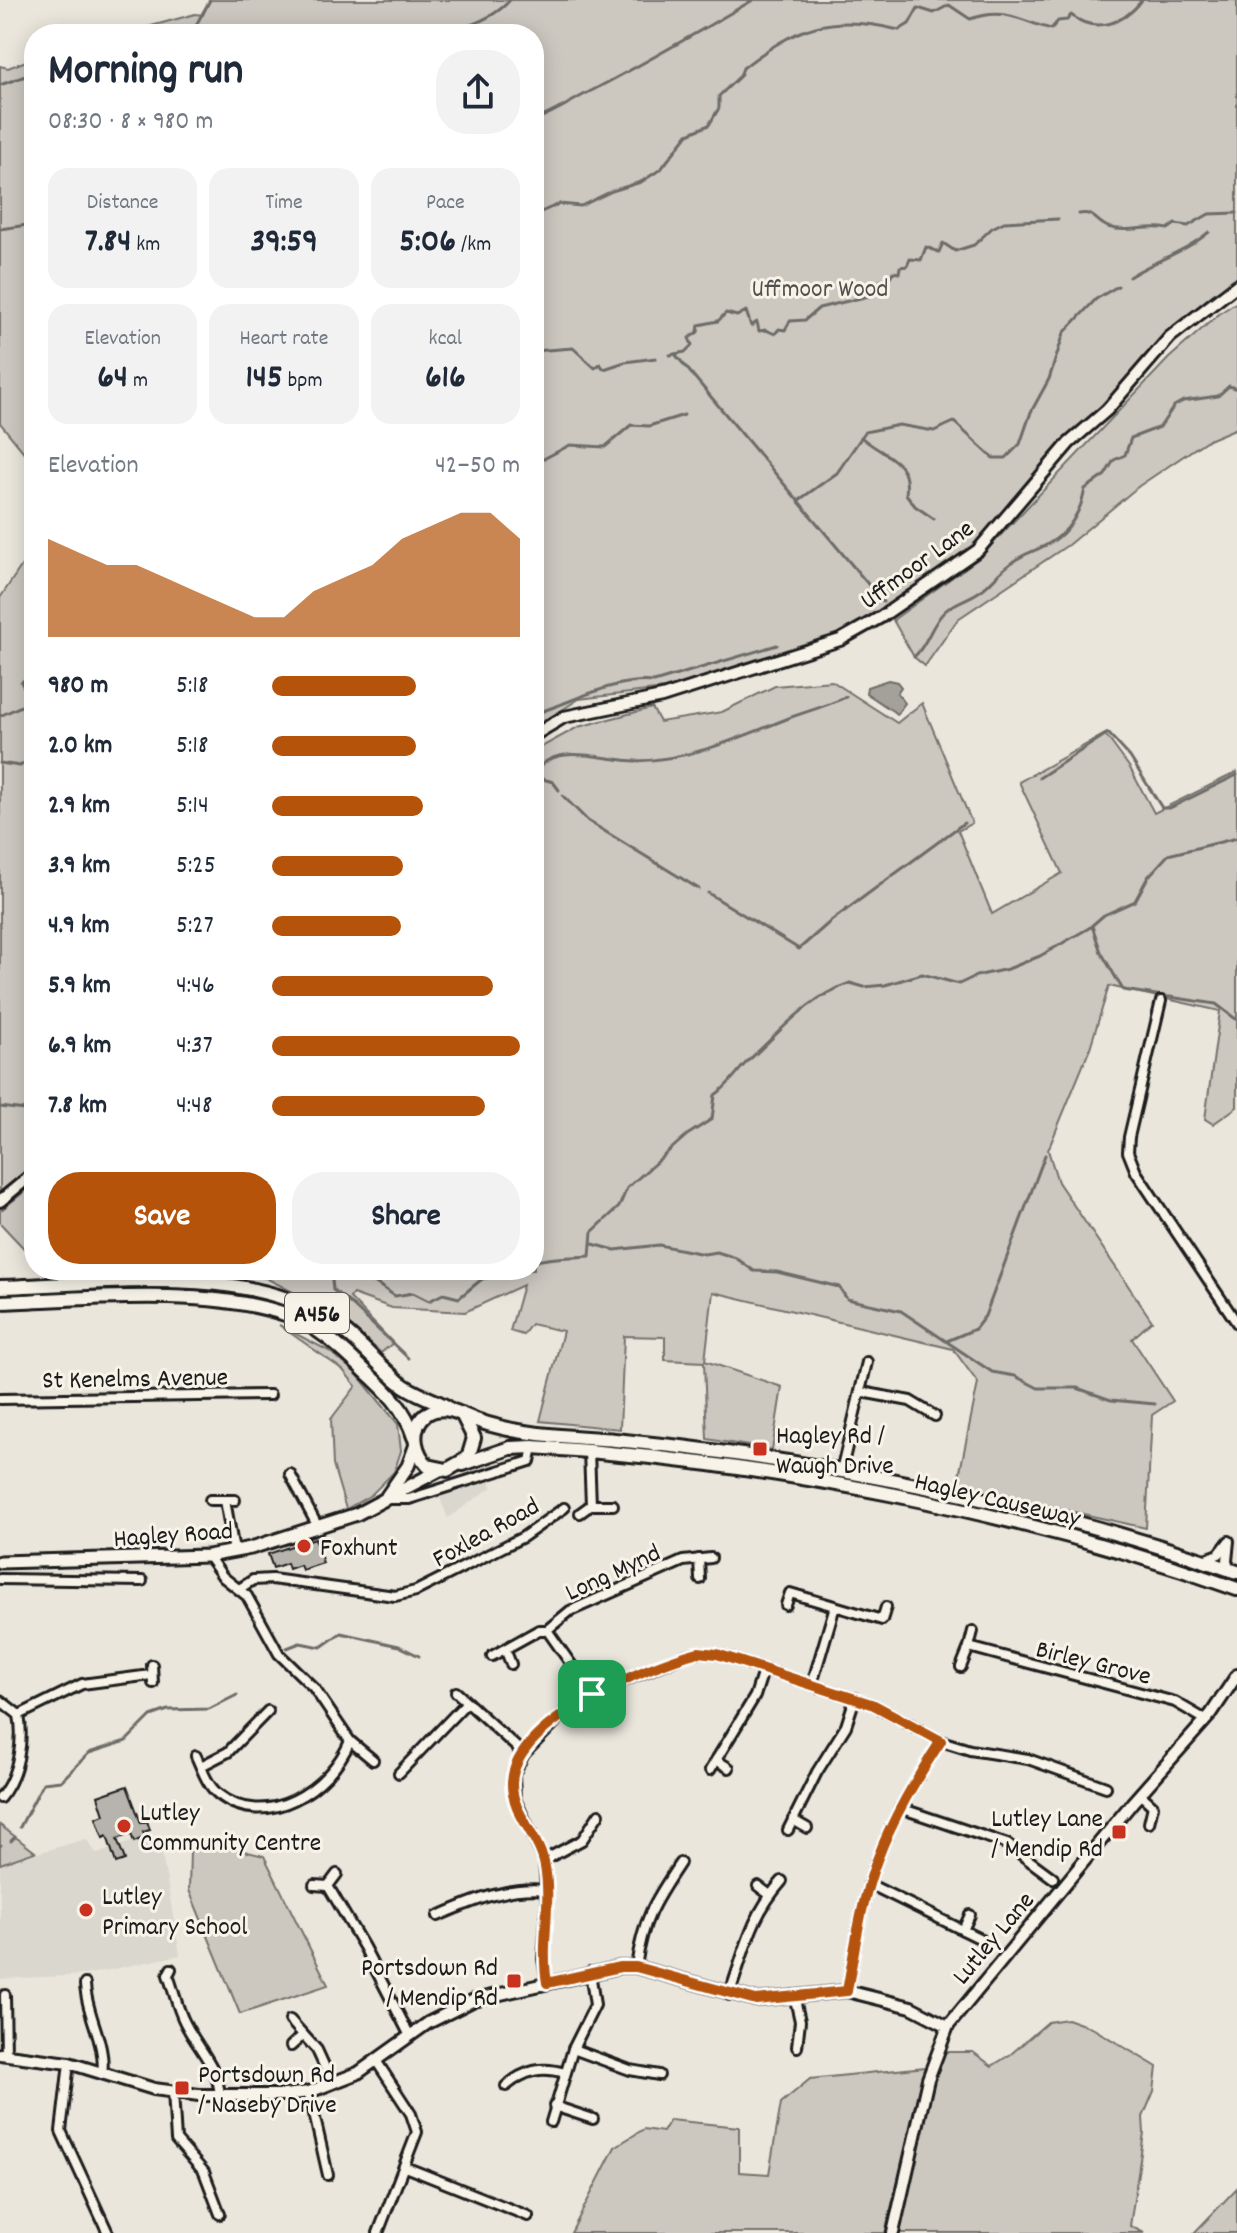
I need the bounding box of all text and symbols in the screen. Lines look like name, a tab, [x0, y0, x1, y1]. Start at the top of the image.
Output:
text: Morning run	[48, 42, 243, 105]
button: share	[436, 50, 520, 134]
text: 08:30 · 8 × 980 m	[48, 104, 213, 141]
text: Distance	[87, 188, 159, 219]
text: Time	[265, 188, 303, 219]
text: Pace	[426, 188, 465, 219]
text: 7.84	[85, 219, 131, 268]
text: 39:59	[250, 219, 318, 268]
text: 5:06	[399, 219, 456, 268]
text: km	[131, 230, 160, 261]
text: /km	[456, 230, 491, 261]
park label: Uffmoor Wood	[752, 272, 889, 309]
text: Elevation	[84, 324, 161, 355]
text: Heart rate	[240, 324, 328, 355]
text: kcal	[429, 324, 462, 355]
text: 64	[97, 355, 128, 404]
text: 145	[245, 355, 283, 404]
text: 616	[425, 355, 466, 404]
text: m	[128, 366, 148, 397]
text: bpm	[283, 366, 323, 397]
text: Elevation	[48, 448, 138, 485]
text: 42–50 m	[435, 448, 520, 485]
street label: Uffmoor Lane	[853, 512, 983, 620]
text: 980 m	[48, 668, 108, 705]
text: 5:18	[176, 668, 208, 705]
text: 2.0 km	[48, 728, 112, 765]
text: 5:18	[176, 728, 208, 765]
text: 2.9 km	[48, 788, 110, 825]
text: 5:14	[176, 788, 209, 825]
text: 3.9 km	[48, 848, 110, 885]
text: 5:25	[176, 848, 216, 885]
text: 4.9 km	[48, 908, 110, 945]
text: 5:27	[176, 908, 214, 945]
text: 5.9 km	[48, 968, 111, 1005]
text: 4:46	[176, 968, 215, 1005]
text: 6.9 km	[48, 1028, 111, 1065]
text: 4:37	[176, 1028, 213, 1065]
text: 7.8 km	[48, 1088, 107, 1125]
text: 4:48	[176, 1088, 212, 1125]
button: Save	[48, 1172, 276, 1264]
button: Share	[292, 1172, 520, 1264]
road number: A456	[285, 1293, 349, 1333]
street label: St Kenelms Avenue	[42, 1360, 228, 1401]
place label: Hagley Rd / Waugh Drive	[776, 1419, 894, 1486]
marker: Hagley Rd / Waugh Drive	[751, 1440, 769, 1458]
street label: Hagley Causeway	[911, 1464, 1084, 1539]
street label: Foxlea Road	[426, 1489, 547, 1579]
street label: Hagley Road	[112, 1514, 234, 1559]
place label: Foxhunt	[320, 1531, 398, 1568]
street label: Long Mynd	[560, 1536, 667, 1612]
marker: Foxhunt	[295, 1537, 313, 1555]
street label: Birley Grove	[1032, 1632, 1155, 1697]
pin	[558, 1660, 626, 1728]
icon: arrive	[570, 1672, 614, 1716]
place label: Lutley Community Centre	[140, 1796, 321, 1863]
place label: Lutley Lane / Mendip Rd	[991, 1802, 1103, 1869]
marker: Lutley Community Centre	[115, 1817, 133, 1835]
marker: Lutley Lane / Mendip Rd	[1110, 1823, 1128, 1841]
place label: Lutley Primary School	[102, 1880, 248, 1947]
street label: Lutley Lane	[945, 1885, 1045, 1994]
marker: Lutley Primary School	[77, 1901, 95, 1919]
place label: Portsdown Rd / Mendip Rd	[361, 1951, 498, 2018]
marker: Portsdown Rd / Mendip Rd	[505, 1972, 523, 1990]
place label: Portsdown Rd / Naseby Drive	[198, 2058, 337, 2125]
marker: Portsdown Rd / Naseby Drive	[173, 2079, 191, 2097]

